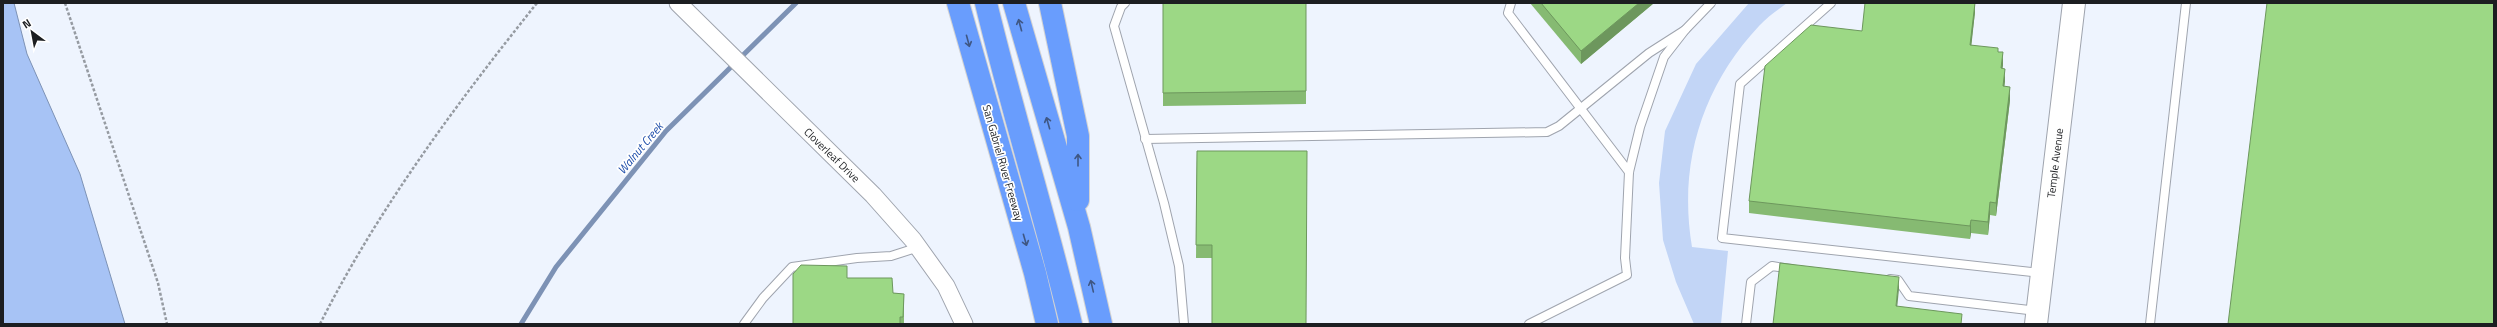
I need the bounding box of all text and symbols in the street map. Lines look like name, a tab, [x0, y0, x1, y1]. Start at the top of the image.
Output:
north arrow	[12, 12, 52, 52]
text: N	[19, 15, 34, 32]
one-way arrow	[1015, 19, 1023, 32]
one-way arrow	[965, 34, 972, 47]
street label: San Gabriel River Freeway	[979, 103, 1027, 224]
one-way arrow	[1044, 116, 1051, 129]
water label: Walnut Creek	[613, 117, 669, 178]
street label: Cloverleaf Drive	[800, 124, 864, 186]
street label: Temple Avenue	[2043, 127, 2067, 199]
one-way arrow	[1074, 154, 1082, 167]
one-way arrow	[1022, 233, 1029, 246]
one-way arrow	[1087, 280, 1095, 293]

